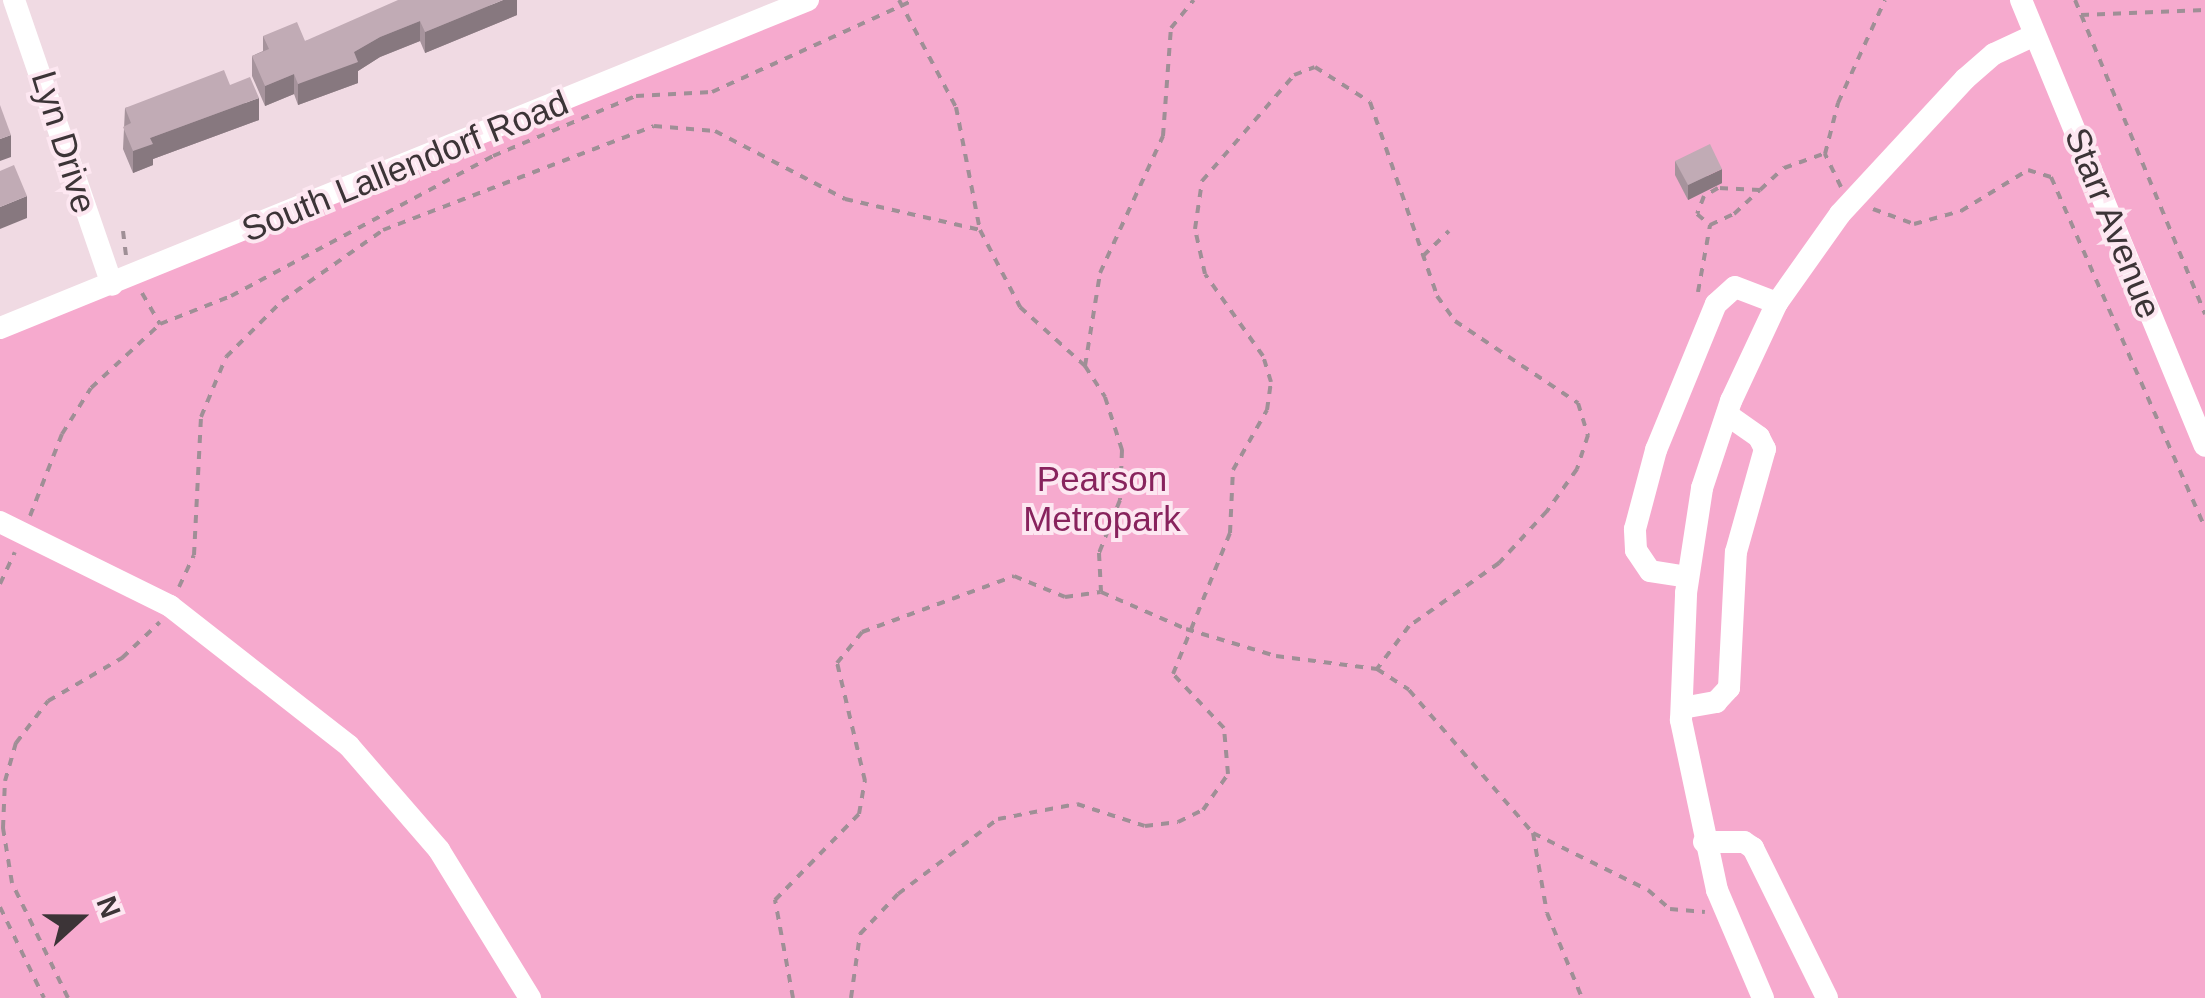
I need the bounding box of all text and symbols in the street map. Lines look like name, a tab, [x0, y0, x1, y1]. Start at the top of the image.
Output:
street label: Lyn Drive	[22, 66, 106, 218]
street label: South Lallendorf Road	[236, 81, 574, 251]
street label: Starr Avenue	[2055, 121, 2171, 325]
park label: Pearson Metropark	[1023, 458, 1181, 540]
north arrow	[30, 868, 130, 968]
text: N	[90, 892, 127, 922]

